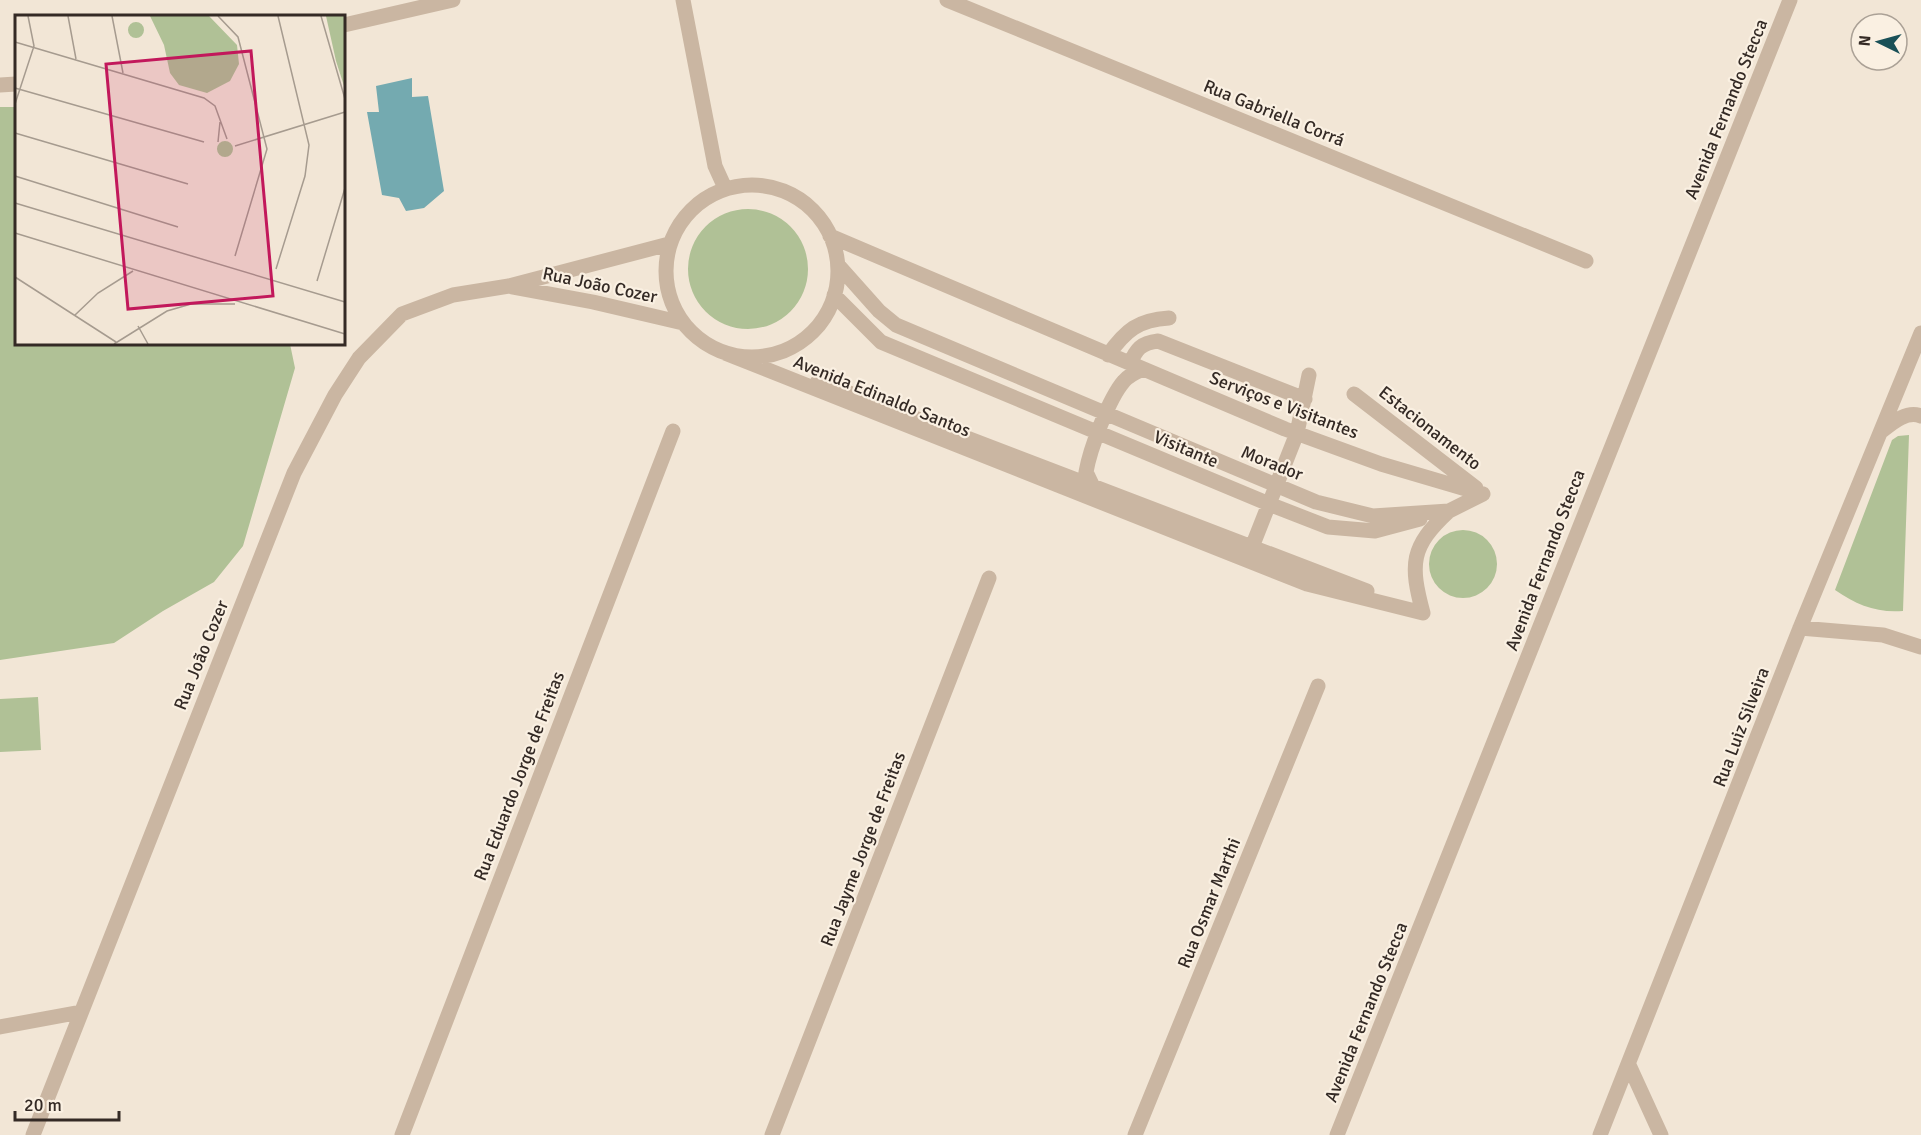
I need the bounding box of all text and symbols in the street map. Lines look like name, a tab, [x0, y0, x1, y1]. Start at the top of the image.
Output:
north arrow	[1849, 12, 1909, 72]
inset map	[15, 15, 345, 345]
street label: Avenida Fernando Stecca	[1680, 16, 1772, 202]
text: N	[1855, 34, 1876, 47]
street label: Rua Gabriella Corrá	[1200, 75, 1348, 151]
street label: Rua João Cozer	[541, 262, 660, 308]
street label: Avenida Edinaldo Santos	[790, 350, 974, 442]
street label: Serviços e Visitantes	[1206, 366, 1362, 444]
street label: Estacionamento	[1374, 381, 1486, 475]
street label: Visitante	[1150, 426, 1222, 472]
street label: Morador	[1238, 441, 1307, 486]
street label: Avenida Fernando Stecca	[1500, 466, 1590, 654]
street label: Rua João Cozer	[169, 597, 233, 713]
street label: Rua Luiz Silveira	[1708, 664, 1774, 790]
street label: Rua Eduardo Jorge de Freitas	[469, 668, 569, 884]
street label: Rua Jayme Jorge de Freitas	[816, 748, 910, 949]
street label: Rua Osmar Marthi	[1173, 835, 1245, 971]
street label: Avenida Fernando Stecca	[1320, 919, 1412, 1105]
scale bar	[15, 1084, 118, 1122]
text: 20 m	[24, 1094, 62, 1116]

